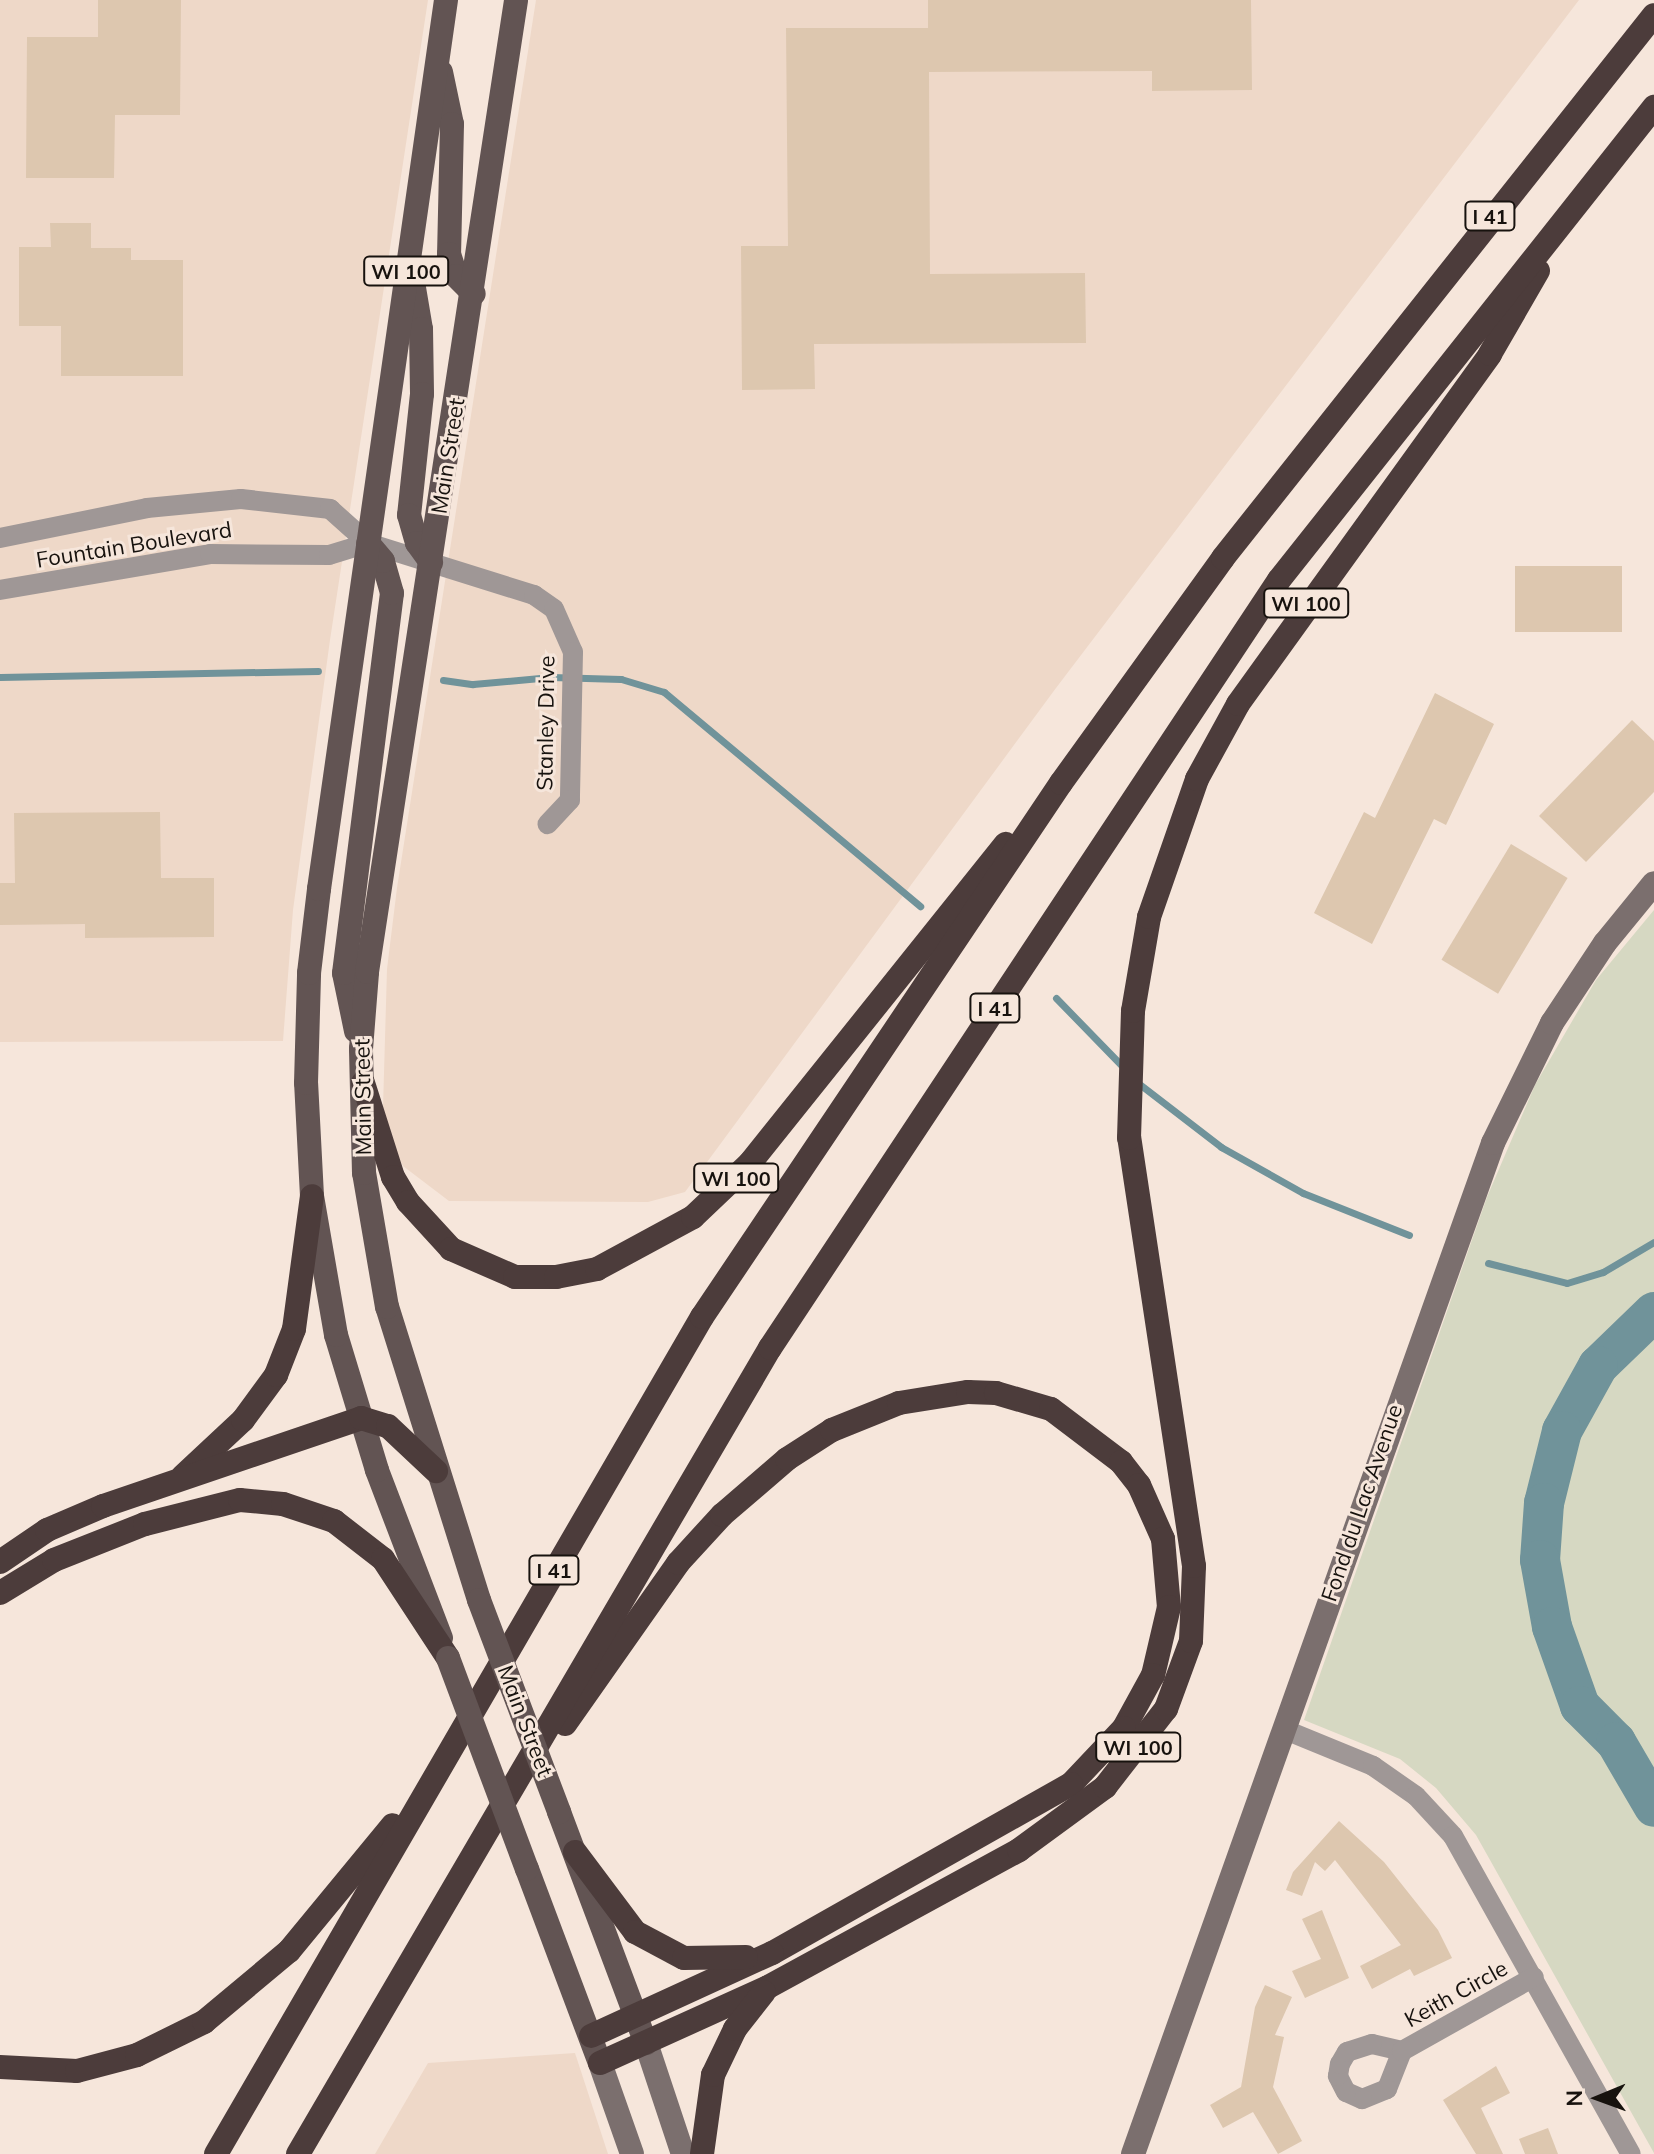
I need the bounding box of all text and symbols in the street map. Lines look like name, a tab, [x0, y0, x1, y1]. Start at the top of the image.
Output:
road number: I 41	[1464, 200, 1516, 232]
road number: WI 100	[362, 255, 450, 287]
street label: Main Street	[426, 396, 470, 516]
street label: Fountain Boulevard	[34, 516, 234, 574]
road number: WI 100	[1262, 587, 1350, 619]
street label: Stanley Drive	[532, 655, 560, 791]
road number: I 41	[969, 992, 1021, 1024]
street label: Main Street	[349, 1038, 377, 1156]
road number: WI 100	[692, 1162, 780, 1194]
street label: Fond du Lac Avenue	[1316, 1401, 1408, 1605]
road number: I 41	[528, 1554, 580, 1586]
street label: Main Street	[492, 1662, 558, 1780]
road number: WI 100	[1094, 1731, 1182, 1763]
street label: Keith Circle	[1400, 1955, 1512, 2033]
north arrow	[1558, 2058, 1638, 2138]
text: N	[1560, 2090, 1588, 2107]

